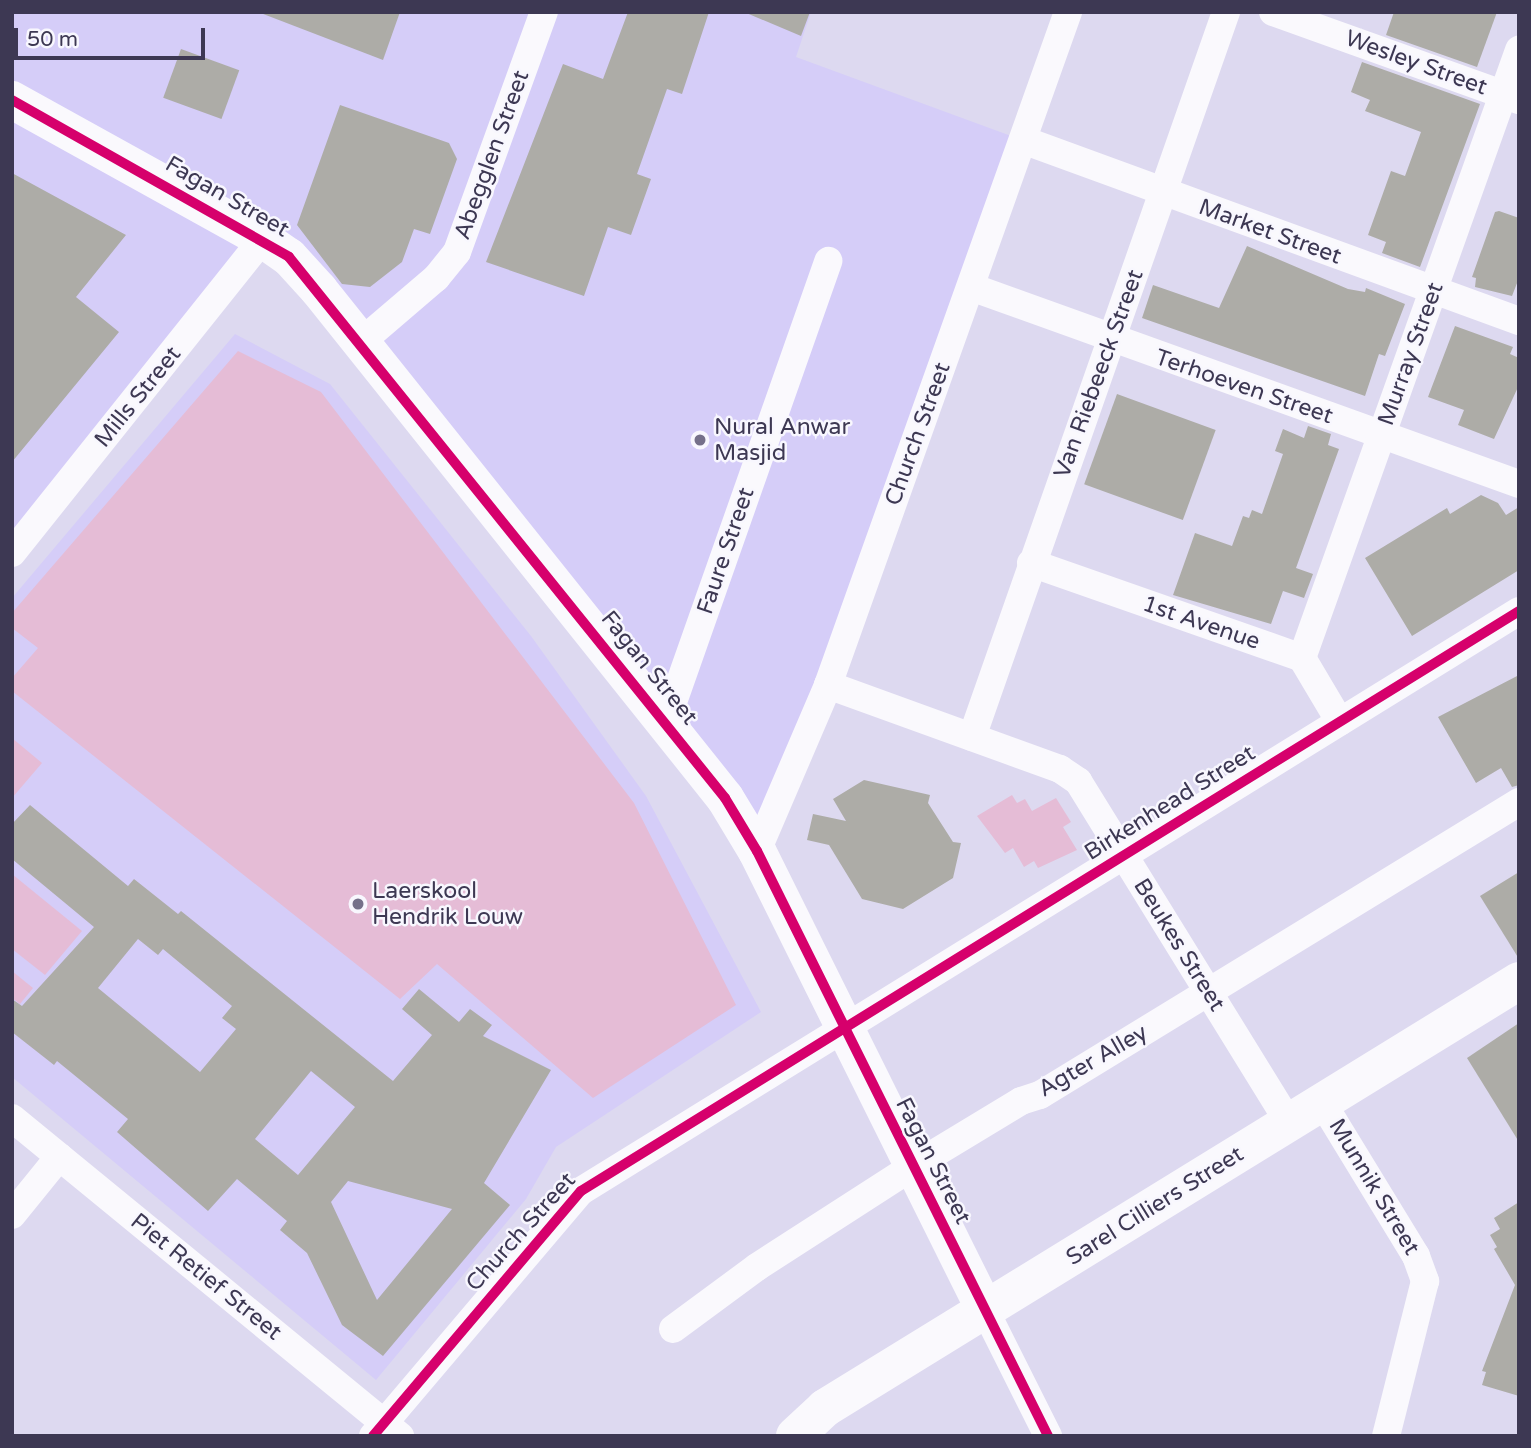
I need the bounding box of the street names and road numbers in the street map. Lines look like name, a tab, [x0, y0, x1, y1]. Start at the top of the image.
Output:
street label: Wesley Street	[1341, 25, 1491, 101]
street label: Abegglen Street	[449, 67, 535, 243]
street label: Fagan Street	[160, 150, 294, 244]
street label: Market Street	[1195, 193, 1345, 271]
street label: Van Riebeeck Street	[1048, 266, 1150, 482]
street label: Murray Street	[1372, 279, 1450, 429]
street label: Mills Street	[89, 341, 187, 453]
street label: Terhoeven Street	[1152, 344, 1336, 430]
street label: Church Street	[879, 359, 957, 509]
street label: Faure Street	[691, 484, 761, 618]
street label: 1st Avenue	[1139, 590, 1263, 656]
street label: Fagan Street	[595, 606, 703, 730]
street label: Birkenhead Street	[1080, 739, 1260, 867]
street label: Beukes Street	[1127, 874, 1231, 1016]
street label: Agter Alley	[1033, 1019, 1153, 1103]
street label: Fagan Street	[889, 1093, 977, 1229]
street label: Munnik Street	[1323, 1114, 1425, 1260]
street label: Sarel Cilliers Street	[1061, 1140, 1249, 1272]
street label: Church Street	[460, 1167, 582, 1297]
street label: Piet Retief Street	[125, 1208, 287, 1346]

